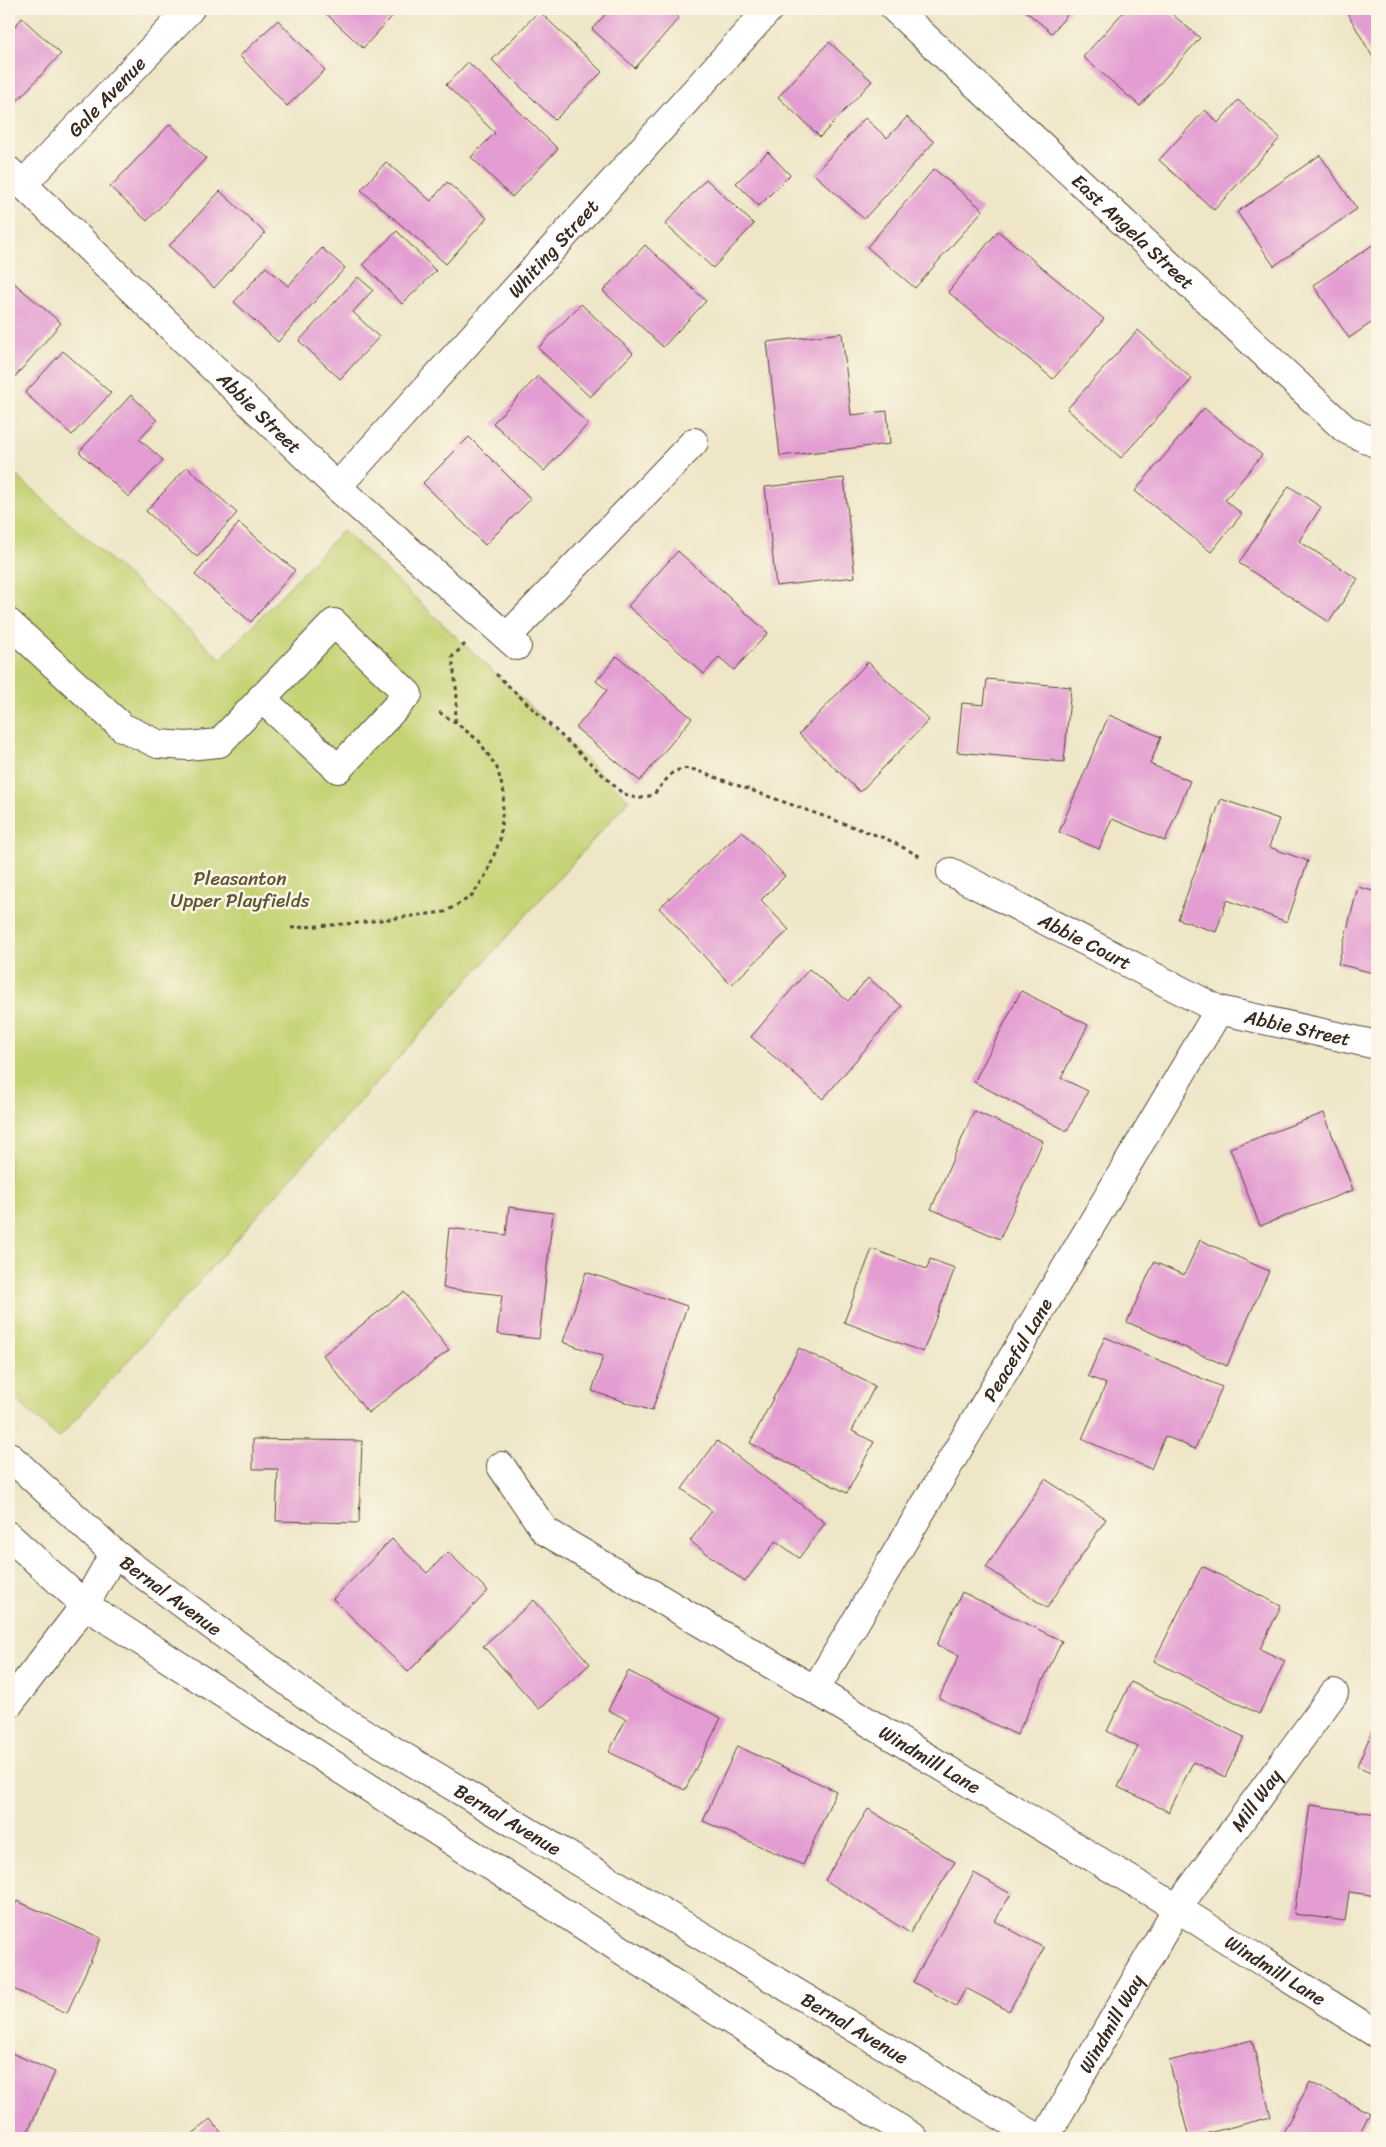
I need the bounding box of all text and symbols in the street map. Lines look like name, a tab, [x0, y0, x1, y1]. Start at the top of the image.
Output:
street label: Gale Avenue	[60, 48, 154, 145]
street label: East Angela Street	[1064, 166, 1202, 298]
street label: Whiting Street	[499, 191, 607, 306]
street label: Abbie Street	[208, 363, 310, 462]
park label: Pleasanton Upper Playfields	[171, 862, 310, 917]
street label: Abbie Court	[1032, 903, 1137, 979]
street label: Abbie Street	[1240, 1000, 1354, 1056]
street label: Peaceful Lane	[974, 1291, 1062, 1408]
street label: Bernal Avenue	[113, 1547, 229, 1645]
street label: Windmill Lane	[872, 1716, 987, 1803]
street label: Mill Way	[1222, 1762, 1291, 1839]
street label: Bernal Avenue	[448, 1775, 568, 1865]
street label: Windmill Lane	[1218, 1926, 1333, 2015]
street label: Windmill Way	[1070, 1968, 1153, 2080]
street label: Bernal Avenue	[795, 1983, 915, 2074]

